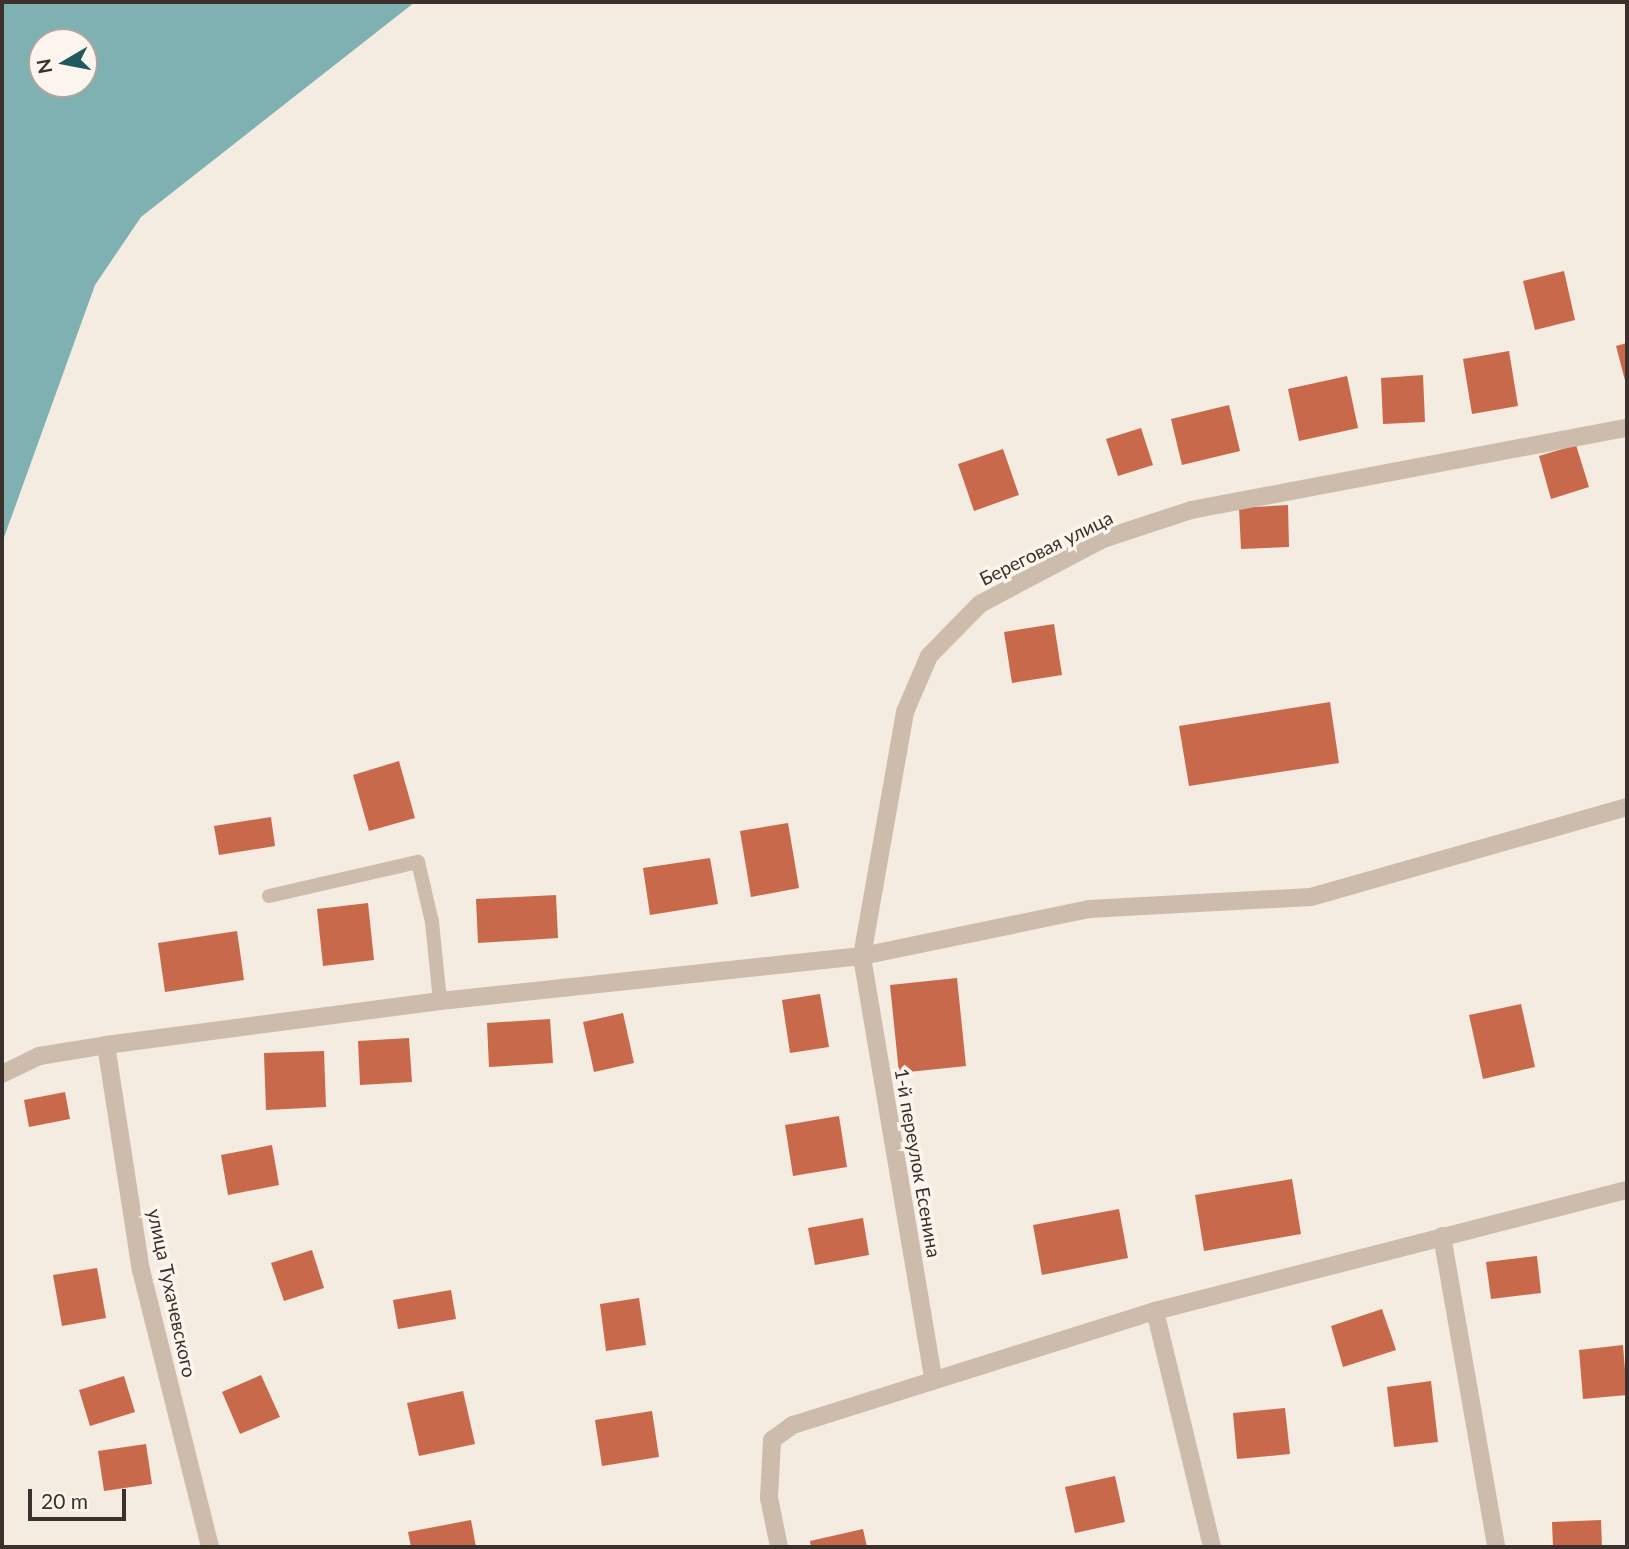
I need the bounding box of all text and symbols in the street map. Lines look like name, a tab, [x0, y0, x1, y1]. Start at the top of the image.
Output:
north arrow	[28, 28, 98, 98]
text: N	[31, 57, 56, 76]
street label: Береговая улица	[976, 506, 1116, 590]
street label: 1-й переулок Есенина	[890, 1067, 946, 1259]
street label: улица Тухачевского	[143, 1207, 201, 1379]
scale bar	[32, 1476, 130, 1520]
text: 20 m	[41, 1488, 88, 1513]

